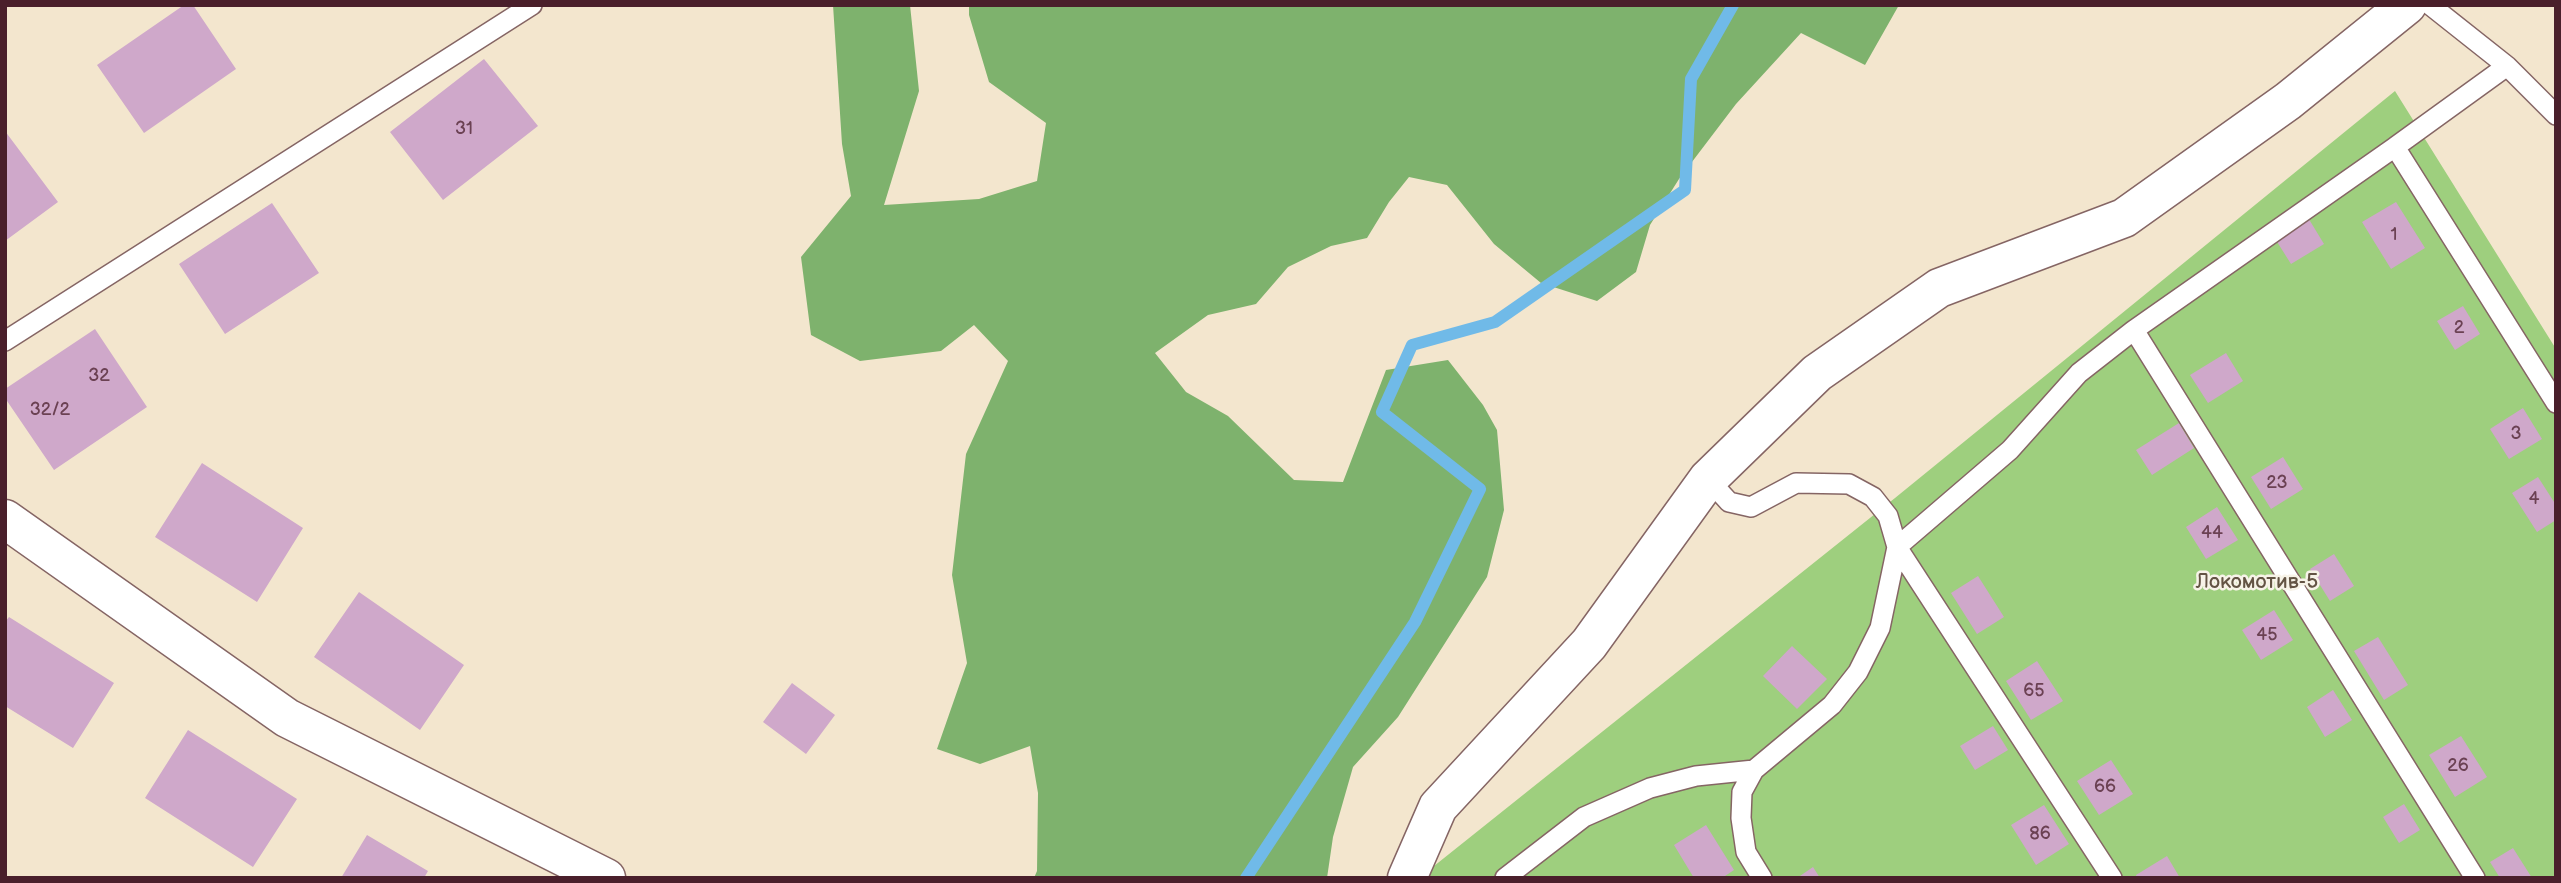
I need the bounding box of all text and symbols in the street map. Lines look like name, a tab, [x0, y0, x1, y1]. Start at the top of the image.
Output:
house number: 31	[455, 118, 473, 140]
house number: 1	[2391, 224, 2397, 246]
house number: 2	[2454, 317, 2464, 339]
house number: 32	[88, 365, 110, 387]
house number: 32/2	[30, 399, 70, 421]
house number: 3	[2510, 423, 2522, 445]
house number: 23	[2266, 472, 2288, 494]
house number: 4	[2529, 488, 2539, 510]
house number: 44	[2201, 522, 2223, 544]
park label: Локомотив-5	[2196, 570, 2318, 596]
house number: 45	[2256, 624, 2278, 646]
house number: 65	[2023, 680, 2045, 702]
house number: 26	[2447, 755, 2469, 777]
house number: 66	[2094, 776, 2116, 798]
house number: 86	[2029, 823, 2051, 845]

